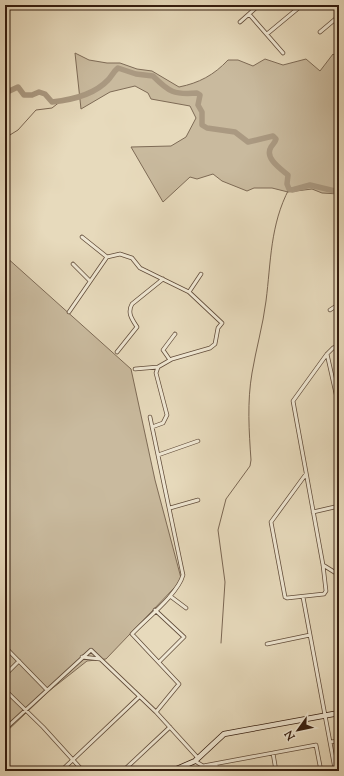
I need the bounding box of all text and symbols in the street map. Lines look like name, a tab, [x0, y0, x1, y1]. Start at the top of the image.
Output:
north arrow	[278, 710, 318, 750]
text: N	[281, 727, 300, 744]

